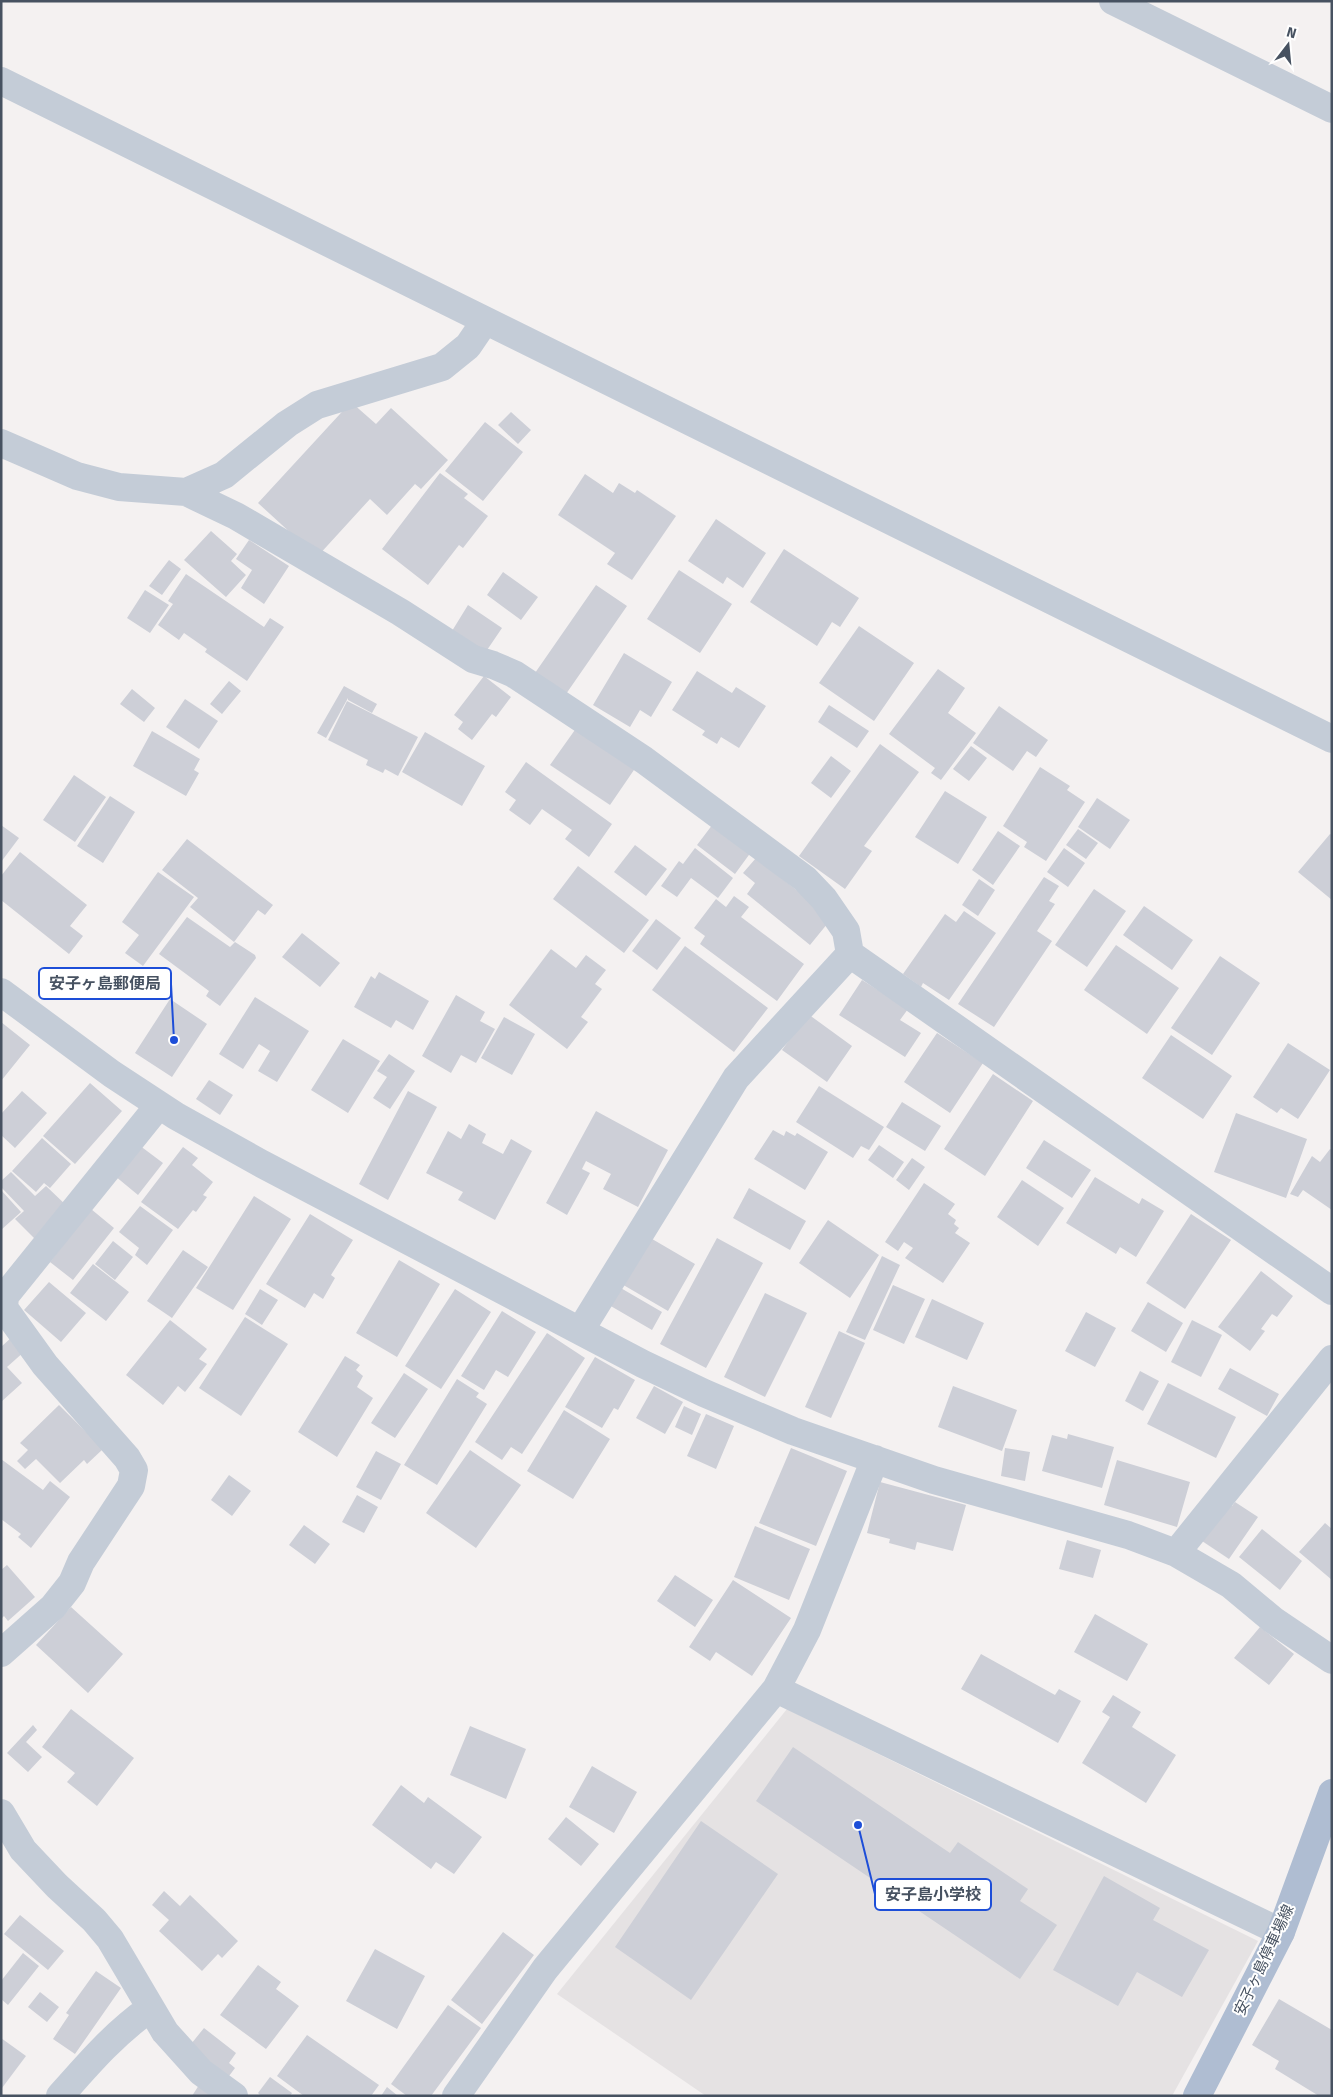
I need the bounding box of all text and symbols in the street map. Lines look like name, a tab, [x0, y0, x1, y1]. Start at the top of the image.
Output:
north arrow	[1263, 20, 1313, 70]
text: N	[1285, 24, 1298, 42]
callout: 安子ヶ島郵便局	[39, 968, 171, 999]
text: 安子ヶ島郵便局	[49, 974, 161, 993]
callout: 安子島小学校	[875, 1879, 991, 1910]
text: 安子島小学校	[885, 1885, 981, 1904]
street label: 安子ヶ島停車場線	[1230, 1902, 1298, 2018]

